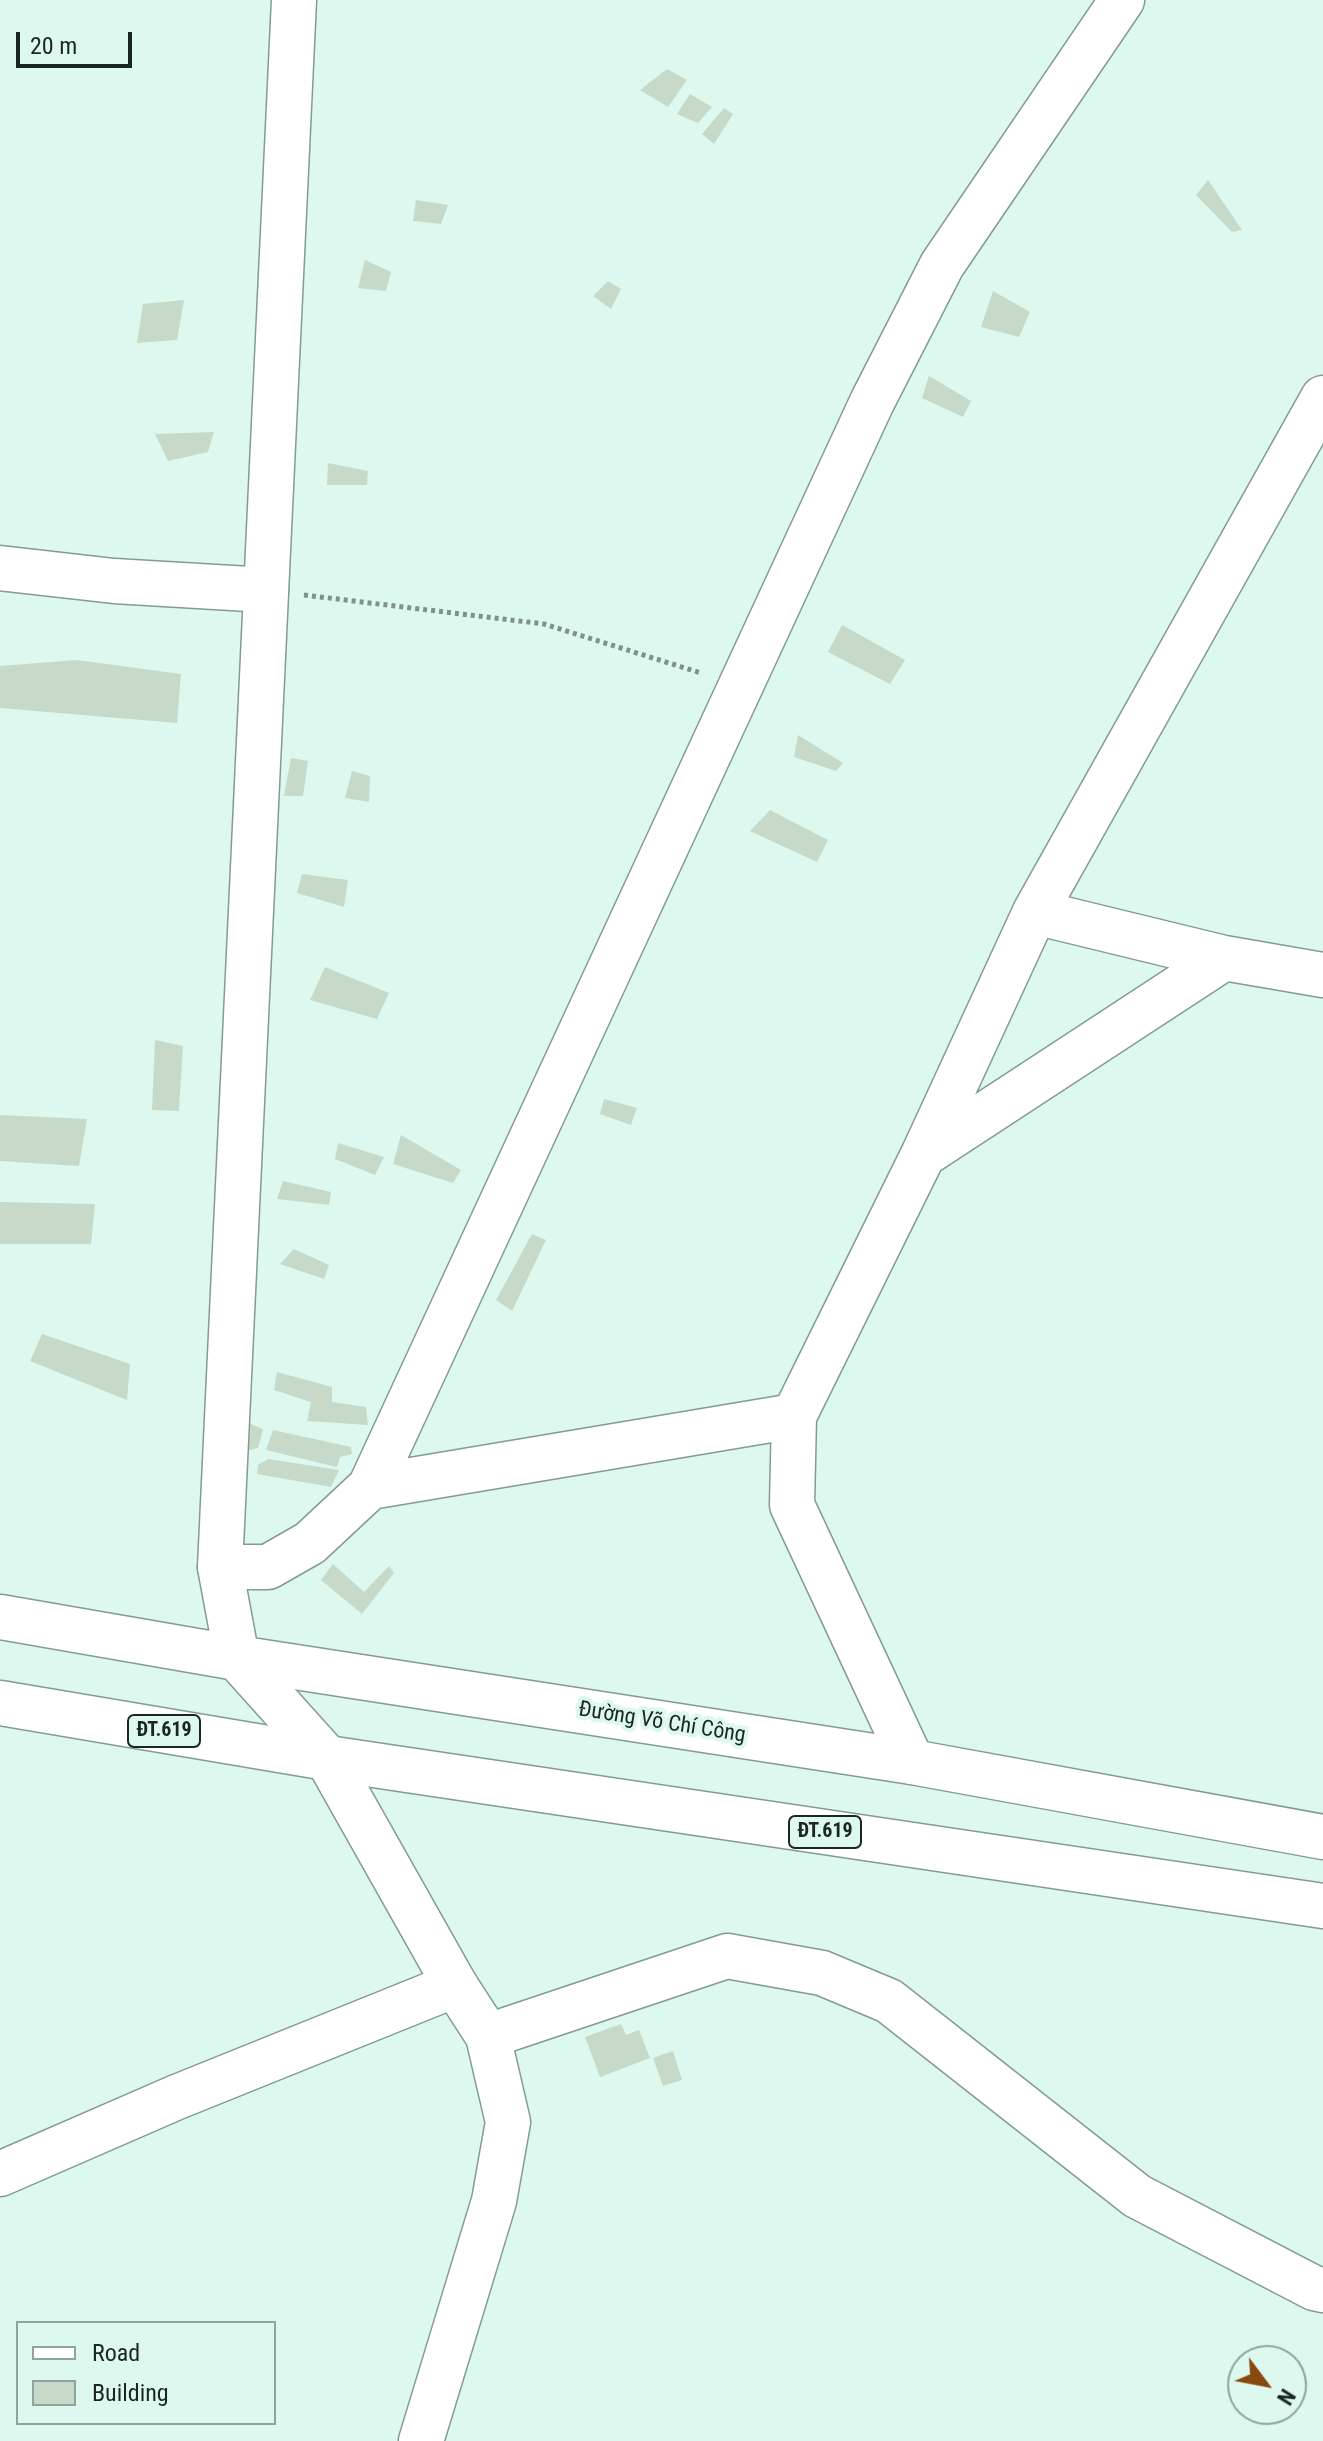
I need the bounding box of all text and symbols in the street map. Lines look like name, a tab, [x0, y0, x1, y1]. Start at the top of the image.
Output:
scale bar	[20, 16, 136, 66]
text: 20 m	[30, 32, 77, 60]
street label: Đường Võ Chí Công	[577, 1697, 747, 1749]
road number: ĐT.619	[128, 1715, 200, 1747]
road number: ĐT.619	[789, 1816, 861, 1848]
legend	[16, 2321, 276, 2425]
text: Road	[92, 2339, 140, 2367]
north arrow	[1227, 2345, 1307, 2425]
text: Building	[92, 2379, 169, 2407]
text: N	[1272, 2385, 1300, 2409]

